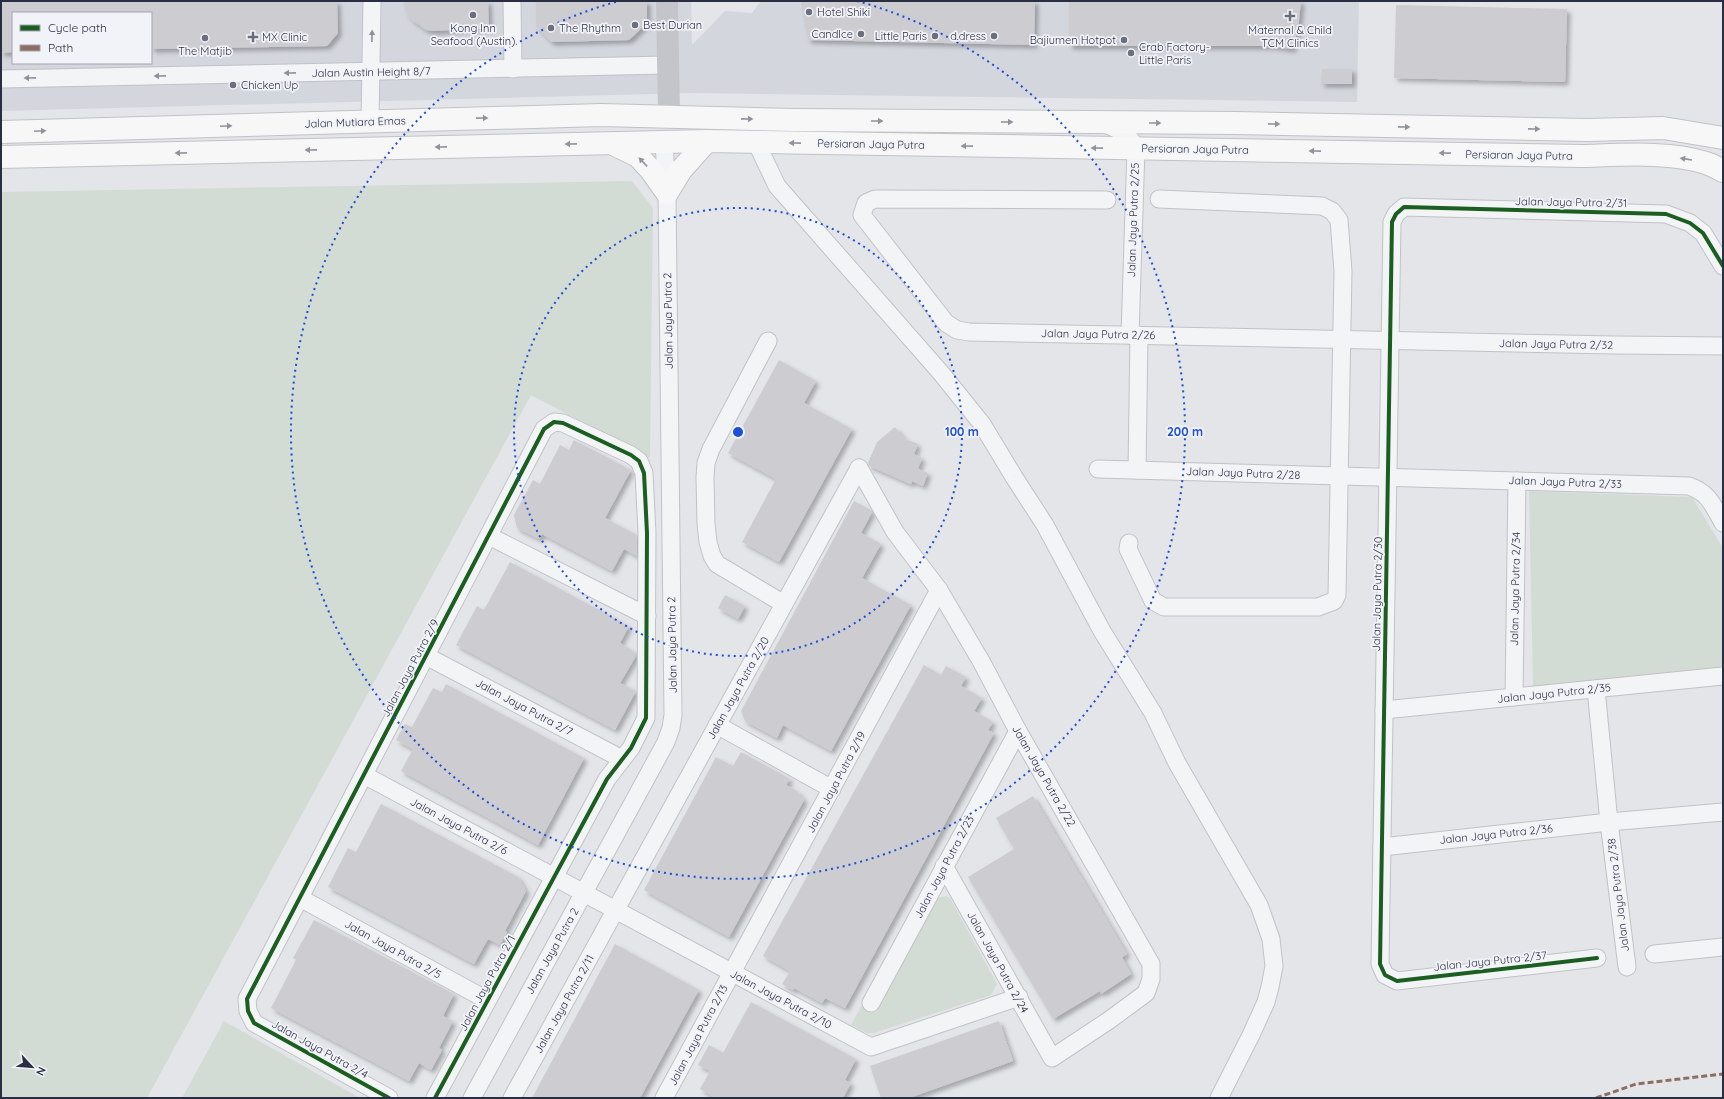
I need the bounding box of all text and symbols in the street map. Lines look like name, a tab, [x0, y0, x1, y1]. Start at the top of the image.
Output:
place label: Hotel Shiki	[817, 5, 870, 19]
marker: Hotel Shiki	[804, 7, 814, 17]
marker: Kong Inn Seafood (Austin)	[468, 10, 478, 20]
marker: Maternal & Child TCM Clinics	[1284, 10, 1296, 22]
legend	[12, 12, 152, 64]
place label: Best Durian	[643, 18, 702, 32]
text: Cycle path	[48, 20, 107, 35]
marker: Best Durian	[630, 20, 640, 30]
place label: Kong Inn Seafood (Austin)	[431, 21, 515, 48]
place label: The Rhythm	[559, 21, 621, 35]
marker: The Rhythm	[546, 23, 556, 33]
place label: Maternal & Child TCM Clinics	[1248, 23, 1332, 50]
place label: CandIce	[811, 27, 853, 41]
one-way arrow	[369, 29, 375, 42]
marker: CandIce	[856, 29, 866, 39]
place label: Little Paris	[875, 29, 927, 43]
place label: d.dress	[950, 29, 986, 43]
place label: MX Clinic	[262, 30, 308, 44]
marker: MX Clinic	[247, 31, 259, 43]
marker: Little Paris	[930, 31, 940, 41]
marker: d.dress	[989, 31, 999, 41]
marker: The Matjib	[200, 33, 210, 43]
place label: Bajiumen Hotpot	[1030, 33, 1116, 47]
marker: Bajiumen Hotpot	[1119, 35, 1129, 45]
text: Path	[48, 40, 73, 55]
place label: Crab Factory- Little Paris	[1139, 40, 1210, 67]
place label: The Matjib	[178, 44, 232, 58]
marker: Crab Factory- Little Paris	[1126, 48, 1136, 58]
street label: Jalan Austin Height 8/7	[311, 64, 431, 80]
one-way arrow	[283, 70, 296, 76]
one-way arrow	[153, 73, 166, 79]
one-way arrow	[24, 75, 36, 82]
place label: Chicken Up	[241, 78, 299, 92]
marker: Chicken Up	[228, 80, 238, 90]
street label: Jalan Mutiara Emas	[304, 113, 406, 131]
one-way arrow	[476, 115, 489, 121]
one-way arrow	[741, 116, 754, 122]
one-way arrow	[871, 118, 884, 124]
one-way arrow	[1001, 119, 1014, 125]
one-way arrow	[1149, 120, 1162, 126]
one-way arrow	[1268, 121, 1281, 127]
one-way arrow	[220, 123, 233, 129]
one-way arrow	[1398, 123, 1410, 130]
one-way arrow	[1528, 126, 1541, 132]
one-way arrow	[34, 128, 47, 134]
street label: Persiaran Jaya Putra	[817, 136, 925, 152]
one-way arrow	[788, 140, 801, 146]
one-way arrow	[564, 141, 577, 147]
street label: Persiaran Jaya Putra	[1141, 141, 1249, 157]
one-way arrow	[961, 142, 973, 149]
one-way arrow	[434, 144, 447, 150]
one-way arrow	[1091, 144, 1103, 151]
one-way arrow	[304, 147, 317, 153]
street label: Persiaran Jaya Putra	[1465, 147, 1573, 163]
one-way arrow	[1308, 148, 1321, 154]
one-way arrow	[174, 150, 187, 156]
one-way arrow	[1438, 150, 1451, 156]
one-way arrow	[1680, 156, 1693, 162]
one-way arrow	[639, 157, 648, 167]
street label: Jalan Jaya Putra 2/25	[1124, 162, 1142, 277]
street label: Jalan Jaya Putra 2/31	[1515, 194, 1627, 210]
street label: Jalan Jaya Putra 2	[660, 273, 676, 369]
street label: Jalan Jaya Putra 2/26	[1041, 326, 1155, 342]
street label: Jalan Jaya Putra 2/32	[1499, 336, 1613, 352]
text: 100 m	[945, 424, 979, 439]
text: 200 m	[1167, 424, 1203, 439]
centre of rings	[731, 425, 745, 439]
street label: Jalan Jaya Putra 2/28	[1186, 464, 1301, 482]
street label: Jalan Jaya Putra 2/33	[1508, 473, 1622, 491]
street label: Jalan Jaya Putra 2/34	[1507, 532, 1523, 646]
street label: Jalan Jaya Putra 2/30	[1369, 536, 1385, 652]
street label: Jalan Jaya Putra 2	[664, 597, 680, 693]
street label: Jalan Jaya Putra 2/9	[378, 617, 442, 719]
street label: Jalan Jaya Putra 2/20	[704, 634, 772, 742]
street label: Jalan Jaya Putra 2/7	[473, 675, 575, 739]
street label: Jalan Jaya Putra 2/35	[1496, 680, 1612, 706]
street label: Jalan Jaya Putra 2/22	[1009, 723, 1079, 829]
street label: Jalan Jaya Putra 2/19	[803, 729, 869, 835]
street label: Jalan Jaya Putra 2/6	[408, 794, 510, 858]
street label: Jalan Jaya Putra 2/23	[911, 813, 977, 921]
street label: Jalan Jaya Putra 2/36	[1438, 821, 1554, 847]
street label: Jalan Jaya Putra 2/38	[1604, 837, 1632, 953]
street label: Jalan Jaya Putra 2	[522, 905, 582, 997]
street label: Jalan Jaya Putra 2/24	[964, 909, 1032, 1016]
street label: Jalan Jaya Putra 2/5	[342, 917, 444, 981]
street label: Jalan Jaya Putra 2/1	[456, 933, 518, 1033]
street label: Jalan Jaya Putra 2/37	[1433, 948, 1548, 974]
street label: Jalan Jaya Putra 2/11	[531, 952, 597, 1056]
street label: Jalan Jaya Putra 2/10	[728, 966, 834, 1032]
street label: Jalan Jaya Putra 2/13	[665, 982, 731, 1088]
street label: Jalan Jaya Putra 2/4	[269, 1017, 371, 1081]
north arrow	[12, 1047, 52, 1087]
text: N	[33, 1065, 49, 1078]

